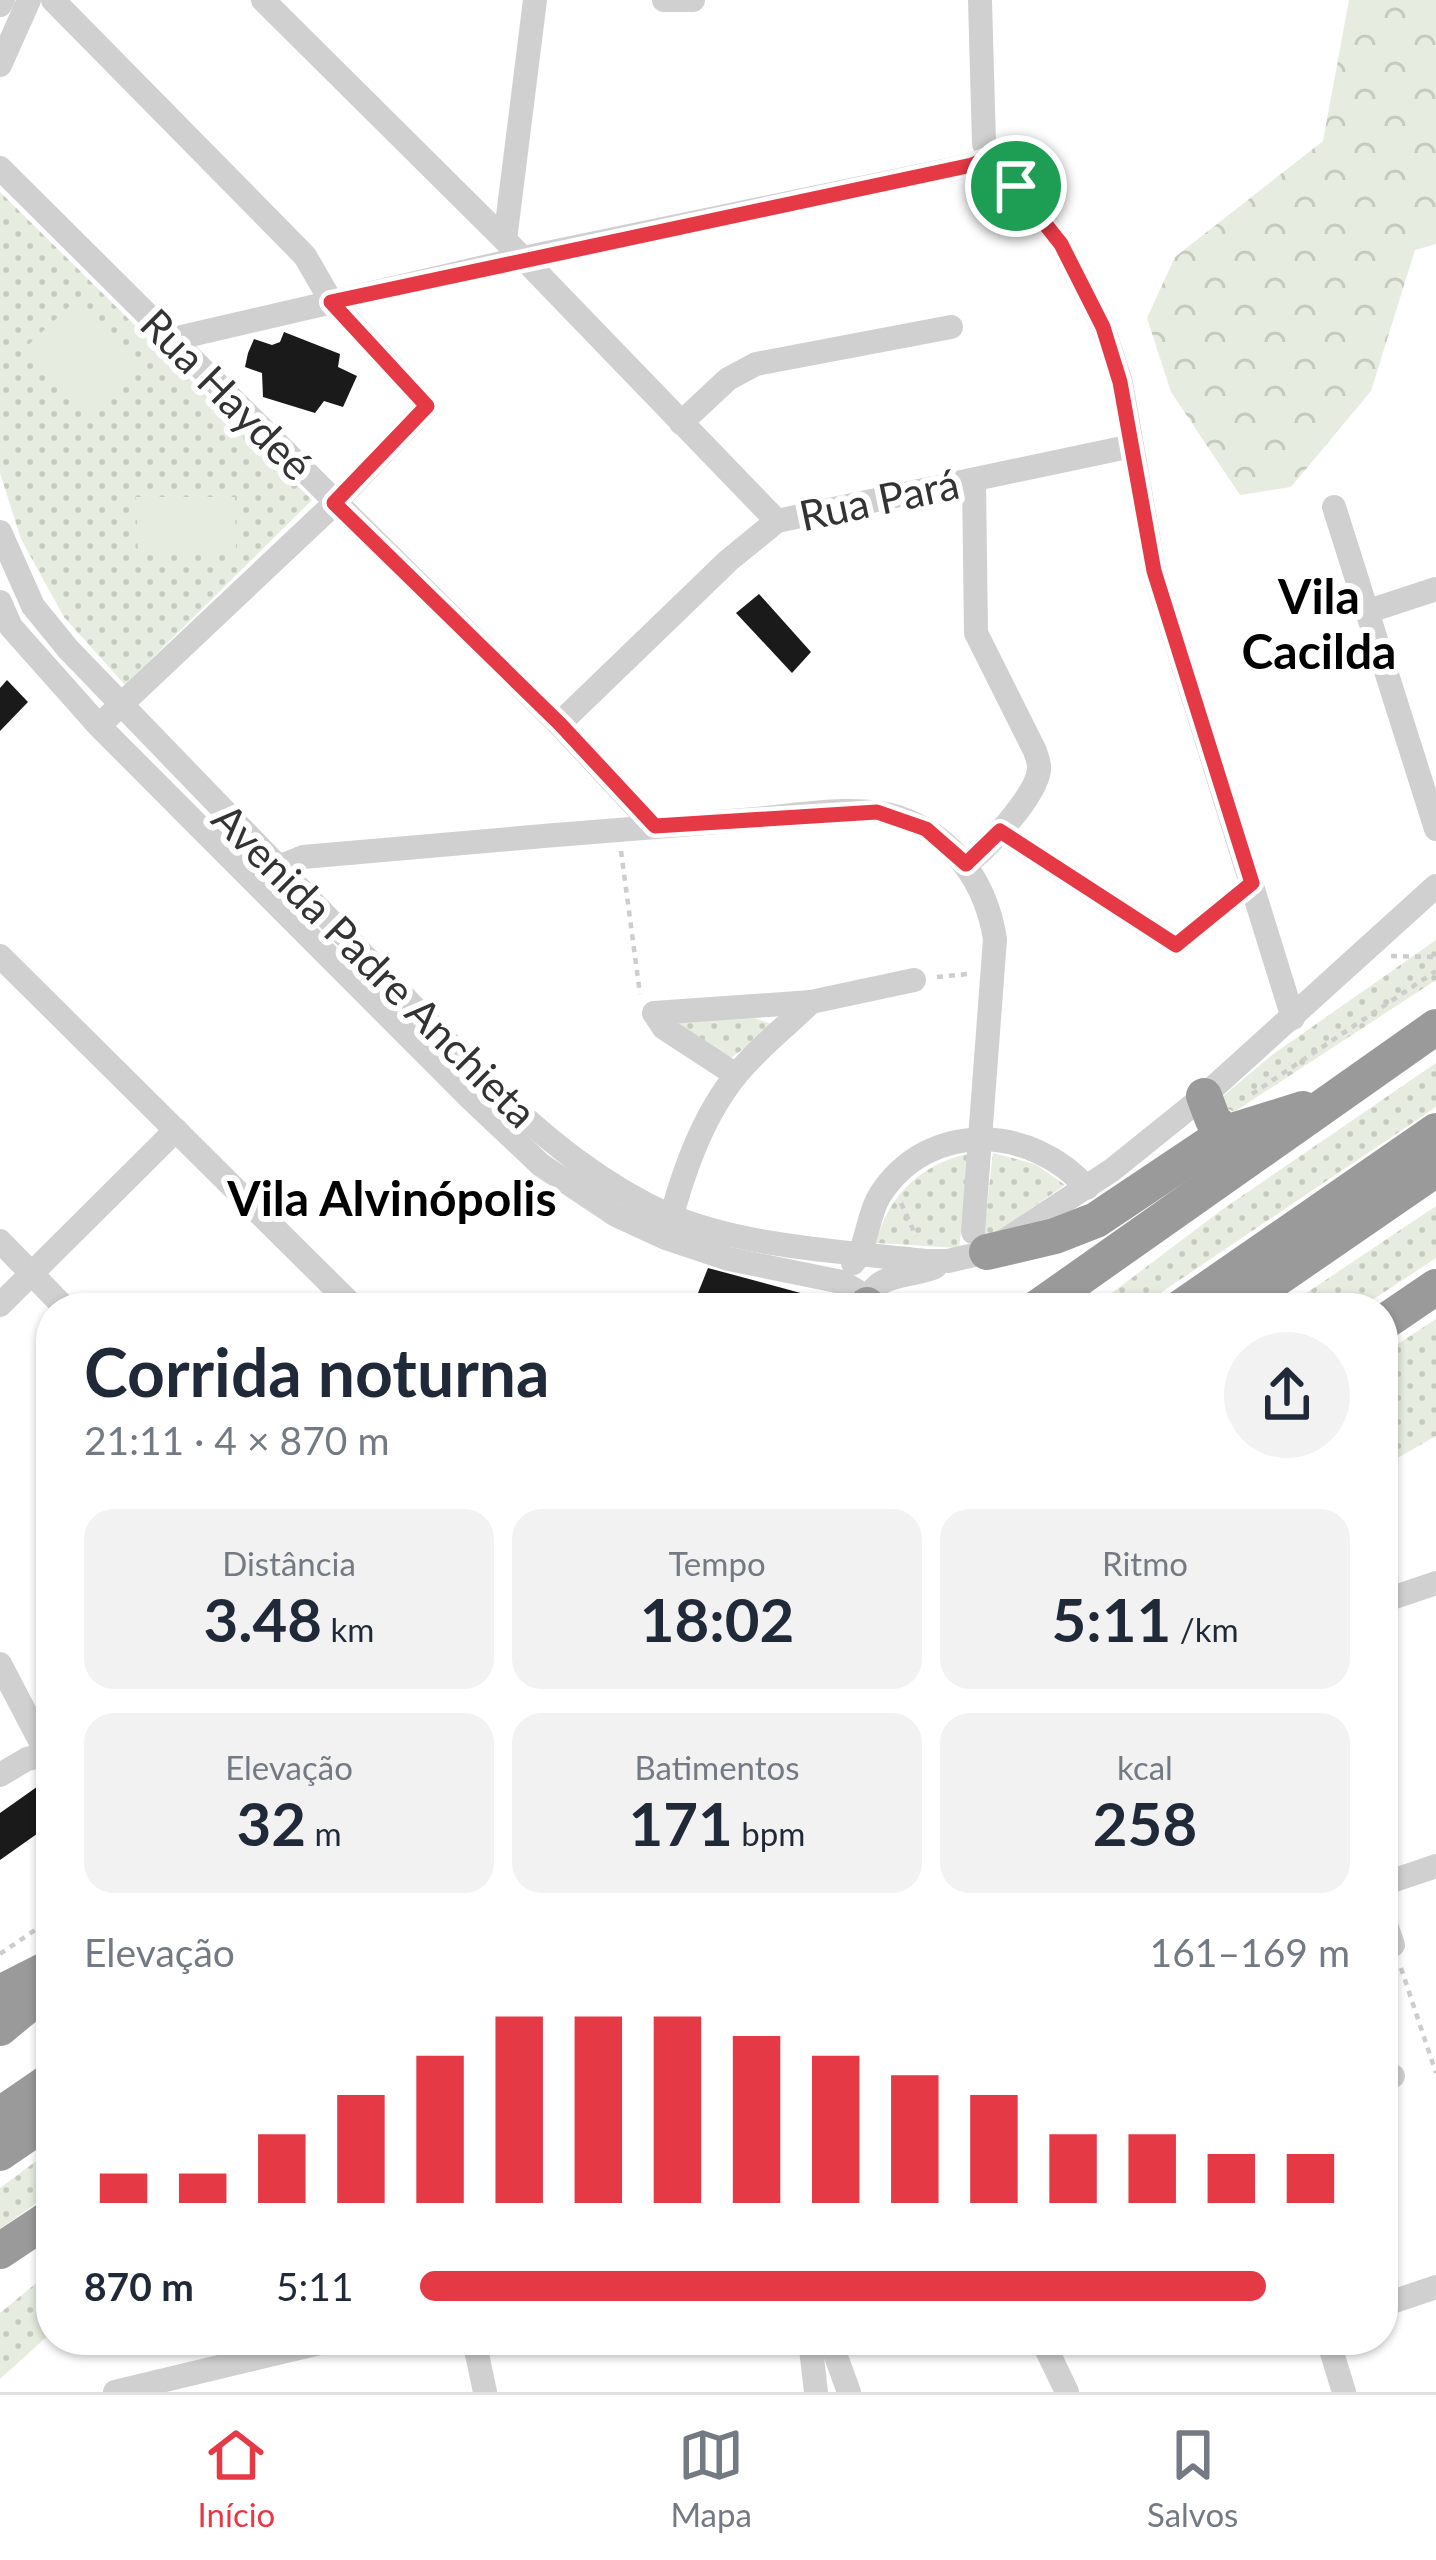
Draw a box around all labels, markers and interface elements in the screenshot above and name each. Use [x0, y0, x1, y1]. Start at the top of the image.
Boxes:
pin [965, 135, 1067, 237]
icon: arrive [983, 153, 1049, 219]
street label: Rua Haydeé [131, 298, 323, 490]
street label: Rua Pará [795, 458, 963, 540]
district label: Vila Cacilda [1242, 567, 1396, 679]
street label: Avenida Padre Anchieta [203, 793, 547, 1137]
district label: Vila Alvinópolis [226, 1169, 557, 1226]
text: Corrida noturna [84, 1332, 549, 1411]
button: share [1224, 1332, 1350, 1458]
text: 21:11 · 4 × 870 m [84, 1417, 389, 1463]
text: Distância [222, 1543, 356, 1583]
text: Tempo [668, 1543, 766, 1583]
text: Ritmo [1102, 1543, 1188, 1583]
text: 3.48 [203, 1583, 322, 1655]
text: 18:02 [640, 1583, 794, 1655]
text: 5:11 [1051, 1583, 1171, 1655]
text: km [322, 1609, 375, 1649]
text: /km [1171, 1609, 1239, 1649]
text: Elevação [225, 1747, 353, 1787]
text: Batimentos [634, 1747, 800, 1787]
text: kcal [1117, 1747, 1173, 1787]
text: 32 [236, 1787, 306, 1859]
text: 171 [629, 1787, 733, 1859]
text: 258 [1093, 1787, 1197, 1859]
text: m [306, 1813, 342, 1853]
text: bpm [733, 1813, 805, 1853]
text: Elevação [84, 1929, 235, 1975]
text: 161–169 m [1150, 1929, 1350, 1975]
text: 870 m [84, 2263, 194, 2309]
text: 5:11 [276, 2263, 354, 2309]
tab: Início [198, 2422, 275, 2534]
tab: Mapa [670, 2422, 752, 2534]
tab: Salvos [1147, 2422, 1238, 2534]

